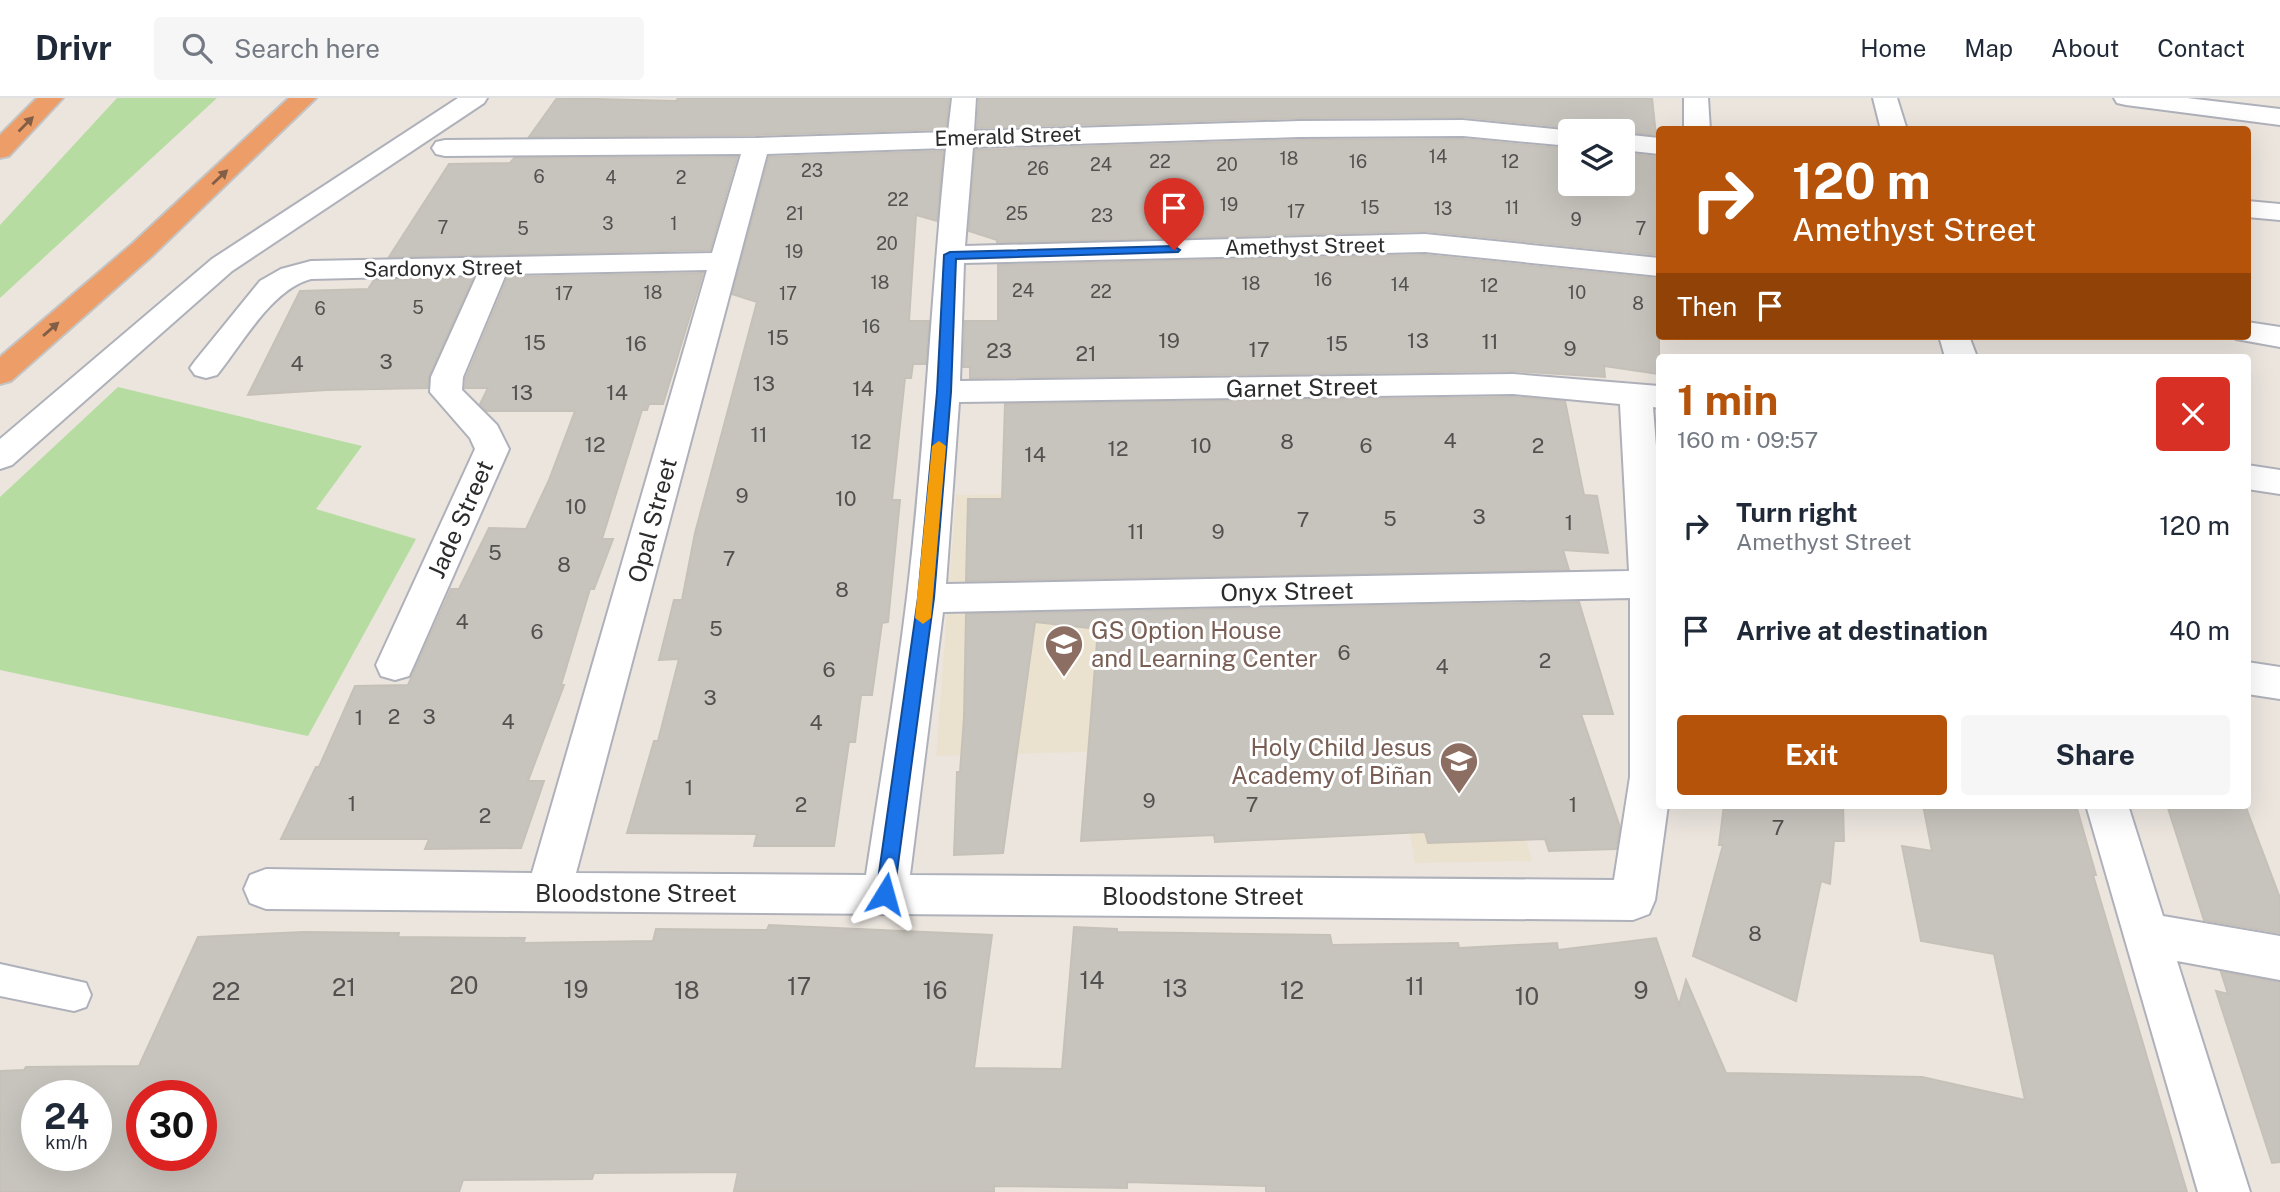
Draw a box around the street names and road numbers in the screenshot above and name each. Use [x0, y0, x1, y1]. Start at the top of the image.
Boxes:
street label: Emerald Street [934, 121, 1082, 151]
street label: Amethyst Street [1225, 232, 1385, 260]
street label: Sardonyx Street [363, 254, 523, 282]
street label: Garnet Street [1226, 372, 1378, 402]
street label: Opal Street [622, 455, 682, 585]
street label: Jade Street [422, 456, 498, 582]
street label: Onyx Street [1220, 576, 1354, 606]
street label: Bloodstone Street [535, 879, 737, 907]
street label: Bloodstone Street [1102, 882, 1304, 910]

